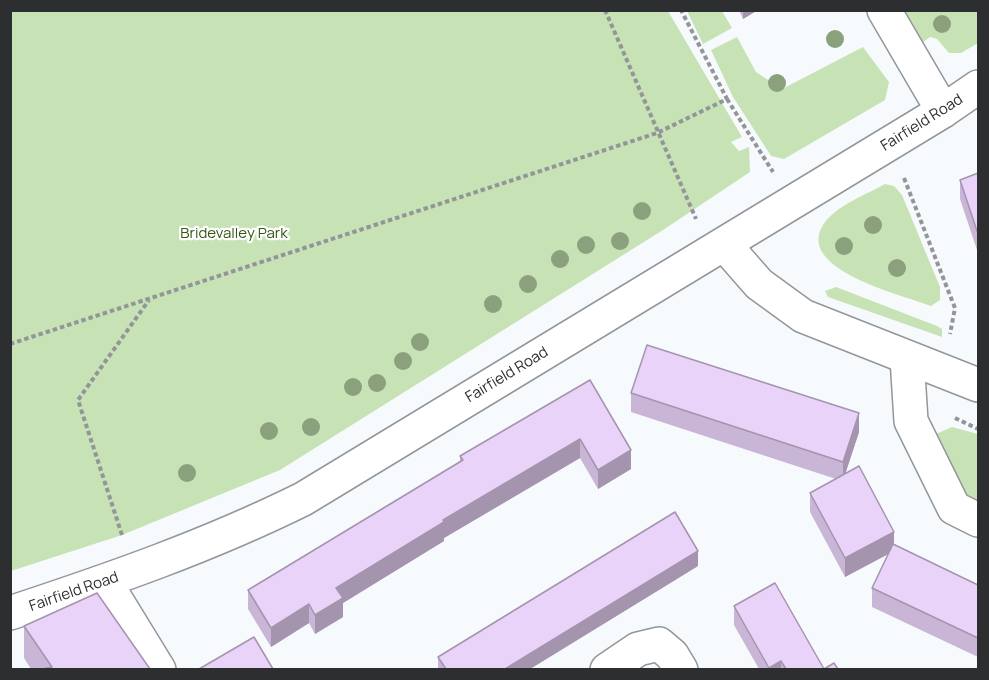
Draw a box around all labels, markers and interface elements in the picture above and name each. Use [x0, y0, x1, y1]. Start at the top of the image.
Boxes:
street label: Fairfield Road [878, 91, 966, 155]
park label: Bridevalley Park [180, 225, 288, 243]
street label: Fairfield Road [462, 343, 552, 407]
street label: Fairfield Road [27, 568, 121, 616]

